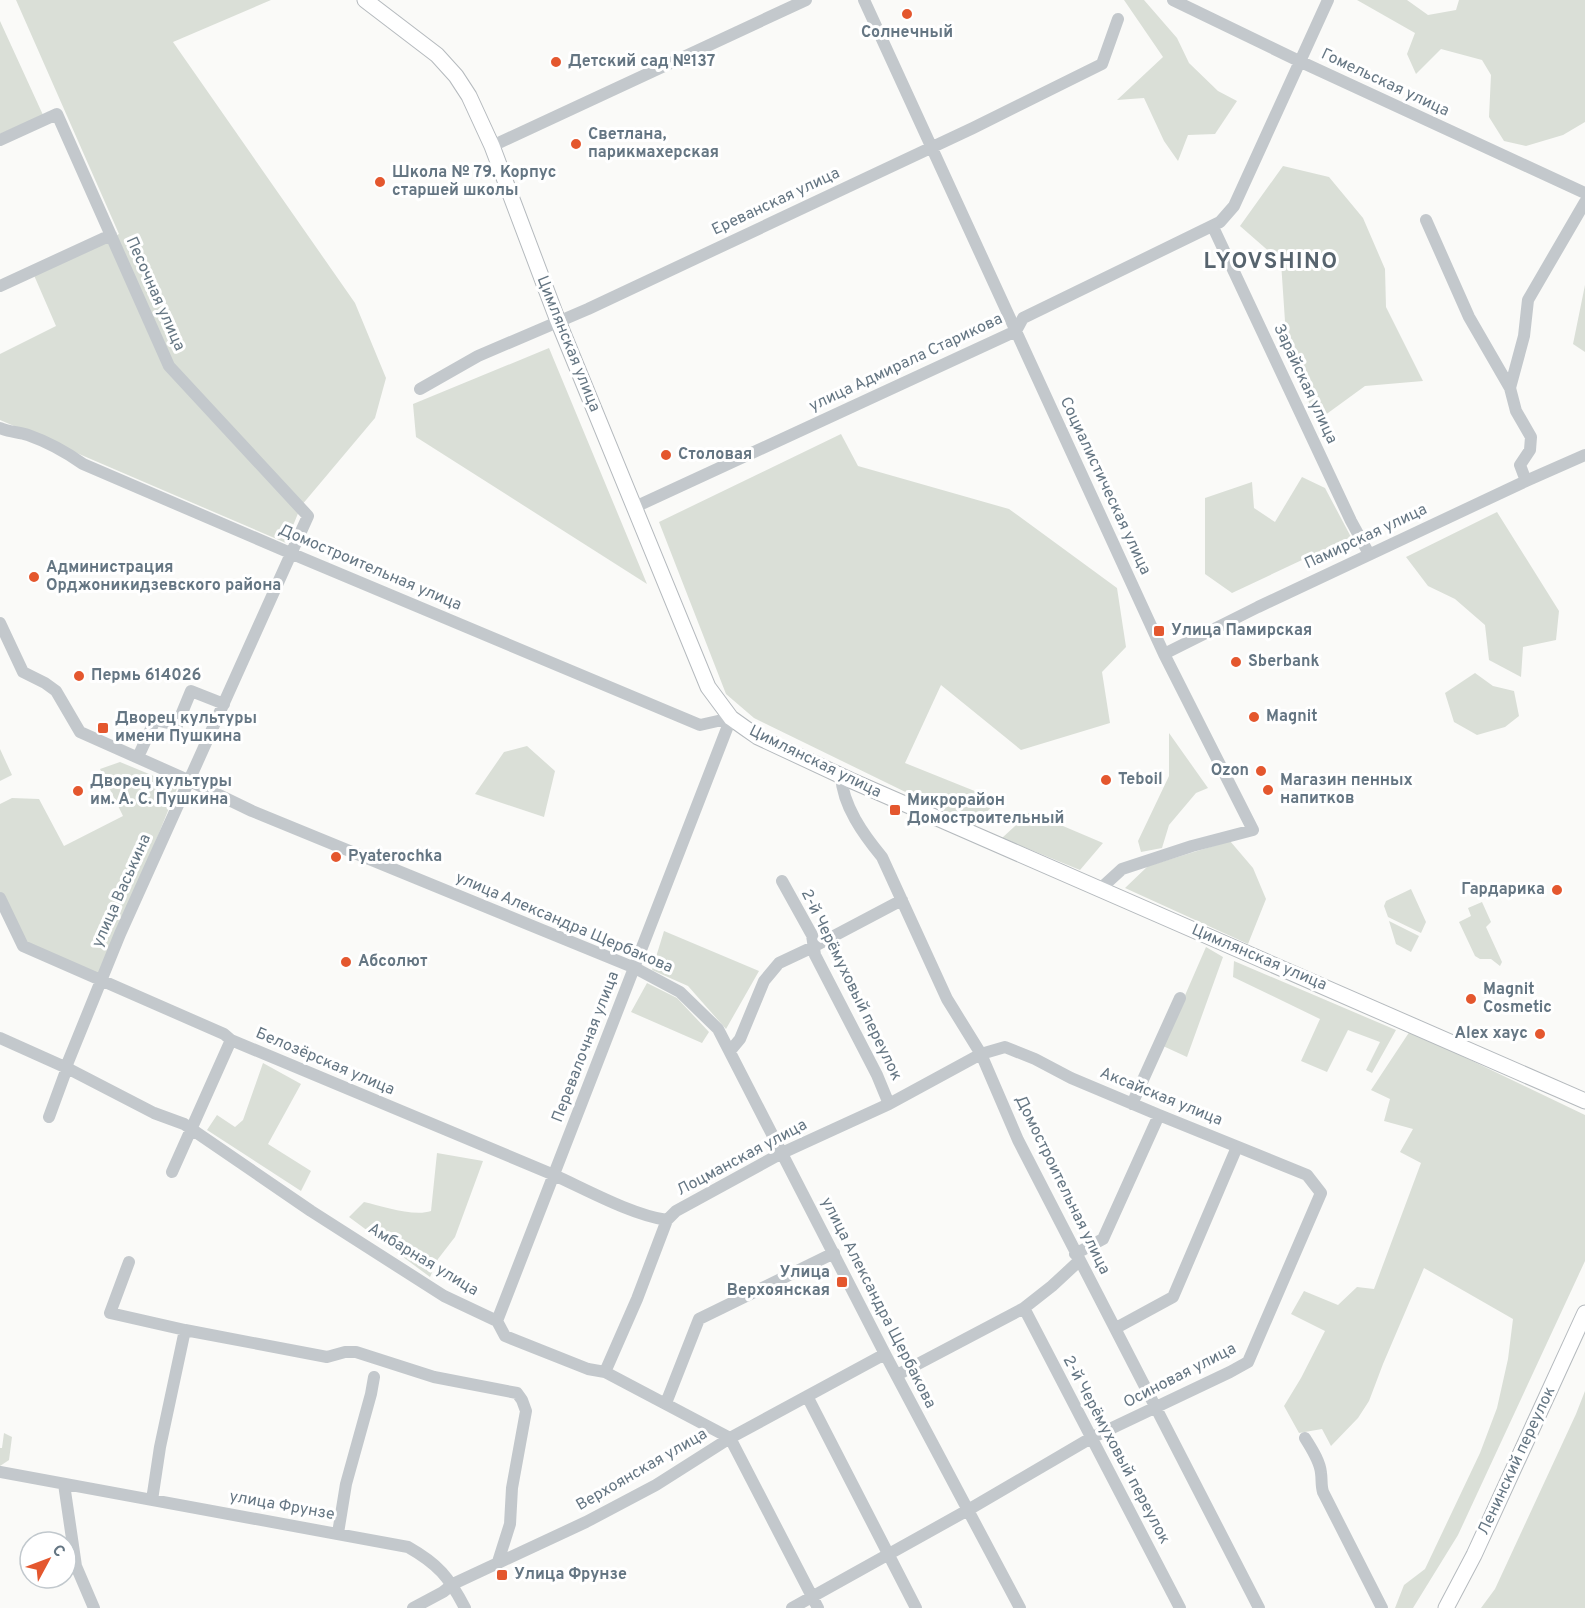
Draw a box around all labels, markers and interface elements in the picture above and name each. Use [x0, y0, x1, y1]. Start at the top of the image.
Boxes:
marker: Солнечный [900, 7, 914, 21]
place label: Солнечный [861, 23, 953, 43]
street label: Гомельская улица [1318, 45, 1452, 121]
place label: Детский сад №137 [568, 52, 715, 72]
marker: Детский сад №137 [549, 55, 563, 69]
place label: Светлана, парикмахерская [588, 125, 719, 163]
marker: Светлана, парикмахерская [569, 137, 583, 151]
place label: Школа № 79. Корпус старшей школы [392, 163, 556, 201]
street label: Ереванская улица [709, 164, 843, 240]
marker: Школа № 79. Корпус старшей школы [373, 175, 387, 189]
street label: Песочная улица [121, 234, 189, 354]
district label: LYOVSHINO [1203, 249, 1339, 276]
street label: Цимлянская улица [532, 273, 604, 415]
street label: улица Адмирала Старикова [806, 309, 1006, 417]
street label: Зарайская улица [1268, 321, 1342, 447]
street label: Социалистическая улица [1055, 394, 1155, 578]
place label: Столовая [678, 445, 752, 465]
marker: Столовая [659, 448, 673, 462]
street label: Памирская улица [1301, 500, 1431, 574]
street label: Домостроительная улица [275, 520, 465, 616]
place label: Администрация Орджоникидзевского района [46, 558, 281, 596]
marker: Администрация Орджоникидзевского района [27, 570, 41, 584]
place label: Улица Памирская [1171, 621, 1312, 641]
marker: Улица Памирская [1152, 624, 1166, 638]
place label: Sberbank [1248, 652, 1319, 672]
marker: Sberbank [1229, 655, 1243, 669]
place label: Пермь 614026 [91, 666, 201, 686]
marker: Пермь 614026 [72, 669, 86, 683]
place label: Magnit [1266, 707, 1318, 727]
place label: Дворец культуры имени Пушкина [115, 709, 257, 747]
marker: Magnit [1247, 710, 1261, 724]
marker: Дворец культуры имени Пушкина [96, 721, 110, 735]
street label: Цимлянская улица [745, 721, 885, 803]
place label: Ozon [1211, 761, 1249, 781]
marker: Ozon [1254, 764, 1268, 778]
place label: Teboil [1118, 770, 1163, 790]
place label: Магазин пенных напитков [1280, 771, 1413, 809]
place label: Дворец культуры им. А. С. Пушкина [90, 772, 232, 810]
marker: Teboil [1099, 773, 1113, 787]
marker: Магазин пенных напитков [1261, 783, 1275, 797]
marker: Дворец культуры им. А. С. Пушкина [71, 784, 85, 798]
place label: Микрорайон Домостроительный [907, 791, 1064, 829]
marker: Микрорайон Домостроительный [888, 803, 902, 817]
street label: улица Васькина [88, 831, 156, 951]
place label: Pyaterochka [348, 847, 442, 867]
marker: Pyaterochka [329, 850, 343, 864]
street label: улица Александра Щербакова [452, 868, 676, 978]
place label: Гардарика [1461, 880, 1545, 900]
marker: Гардарика [1550, 883, 1564, 897]
street label: 2-й Черёмуховый переулок [796, 886, 906, 1084]
street label: Цимлянская улица [1188, 920, 1330, 996]
place label: Абсолют [358, 952, 428, 972]
marker: Абсолют [339, 955, 353, 969]
street label: Перевалочная улица [548, 969, 624, 1125]
place label: Magnit Cosmetic [1483, 980, 1552, 1018]
marker: Magnit Cosmetic [1464, 992, 1478, 1006]
street label: Белозёрская улица [252, 1024, 398, 1100]
place label: Alex хаус [1455, 1024, 1528, 1044]
marker: Alex хаус [1533, 1027, 1547, 1041]
street label: Аксайская улица [1097, 1063, 1225, 1131]
street label: Домостроительная улица [1010, 1092, 1114, 1278]
street label: Лоцманская улица [673, 1115, 811, 1201]
street label: улица Александра Щербакова [816, 1194, 940, 1412]
street label: Амбарная улица [364, 1219, 482, 1301]
place label: Улица Верхоянская [727, 1263, 830, 1301]
marker: Улица Верхоянская [835, 1275, 849, 1289]
street label: Осиновая улица [1120, 1339, 1240, 1413]
street label: 2-й Черёмуховый переулок [1058, 1352, 1174, 1548]
street label: Ленинский переулок [1474, 1383, 1560, 1539]
street label: Верхоянская улица [573, 1424, 711, 1516]
street label: улица Фрунзе [228, 1487, 336, 1525]
north arrow [18, 1530, 78, 1590]
text: С [47, 1541, 69, 1562]
place label: Улица Фрунзе [514, 1565, 627, 1585]
marker: Улица Фрунзе [495, 1568, 509, 1582]

